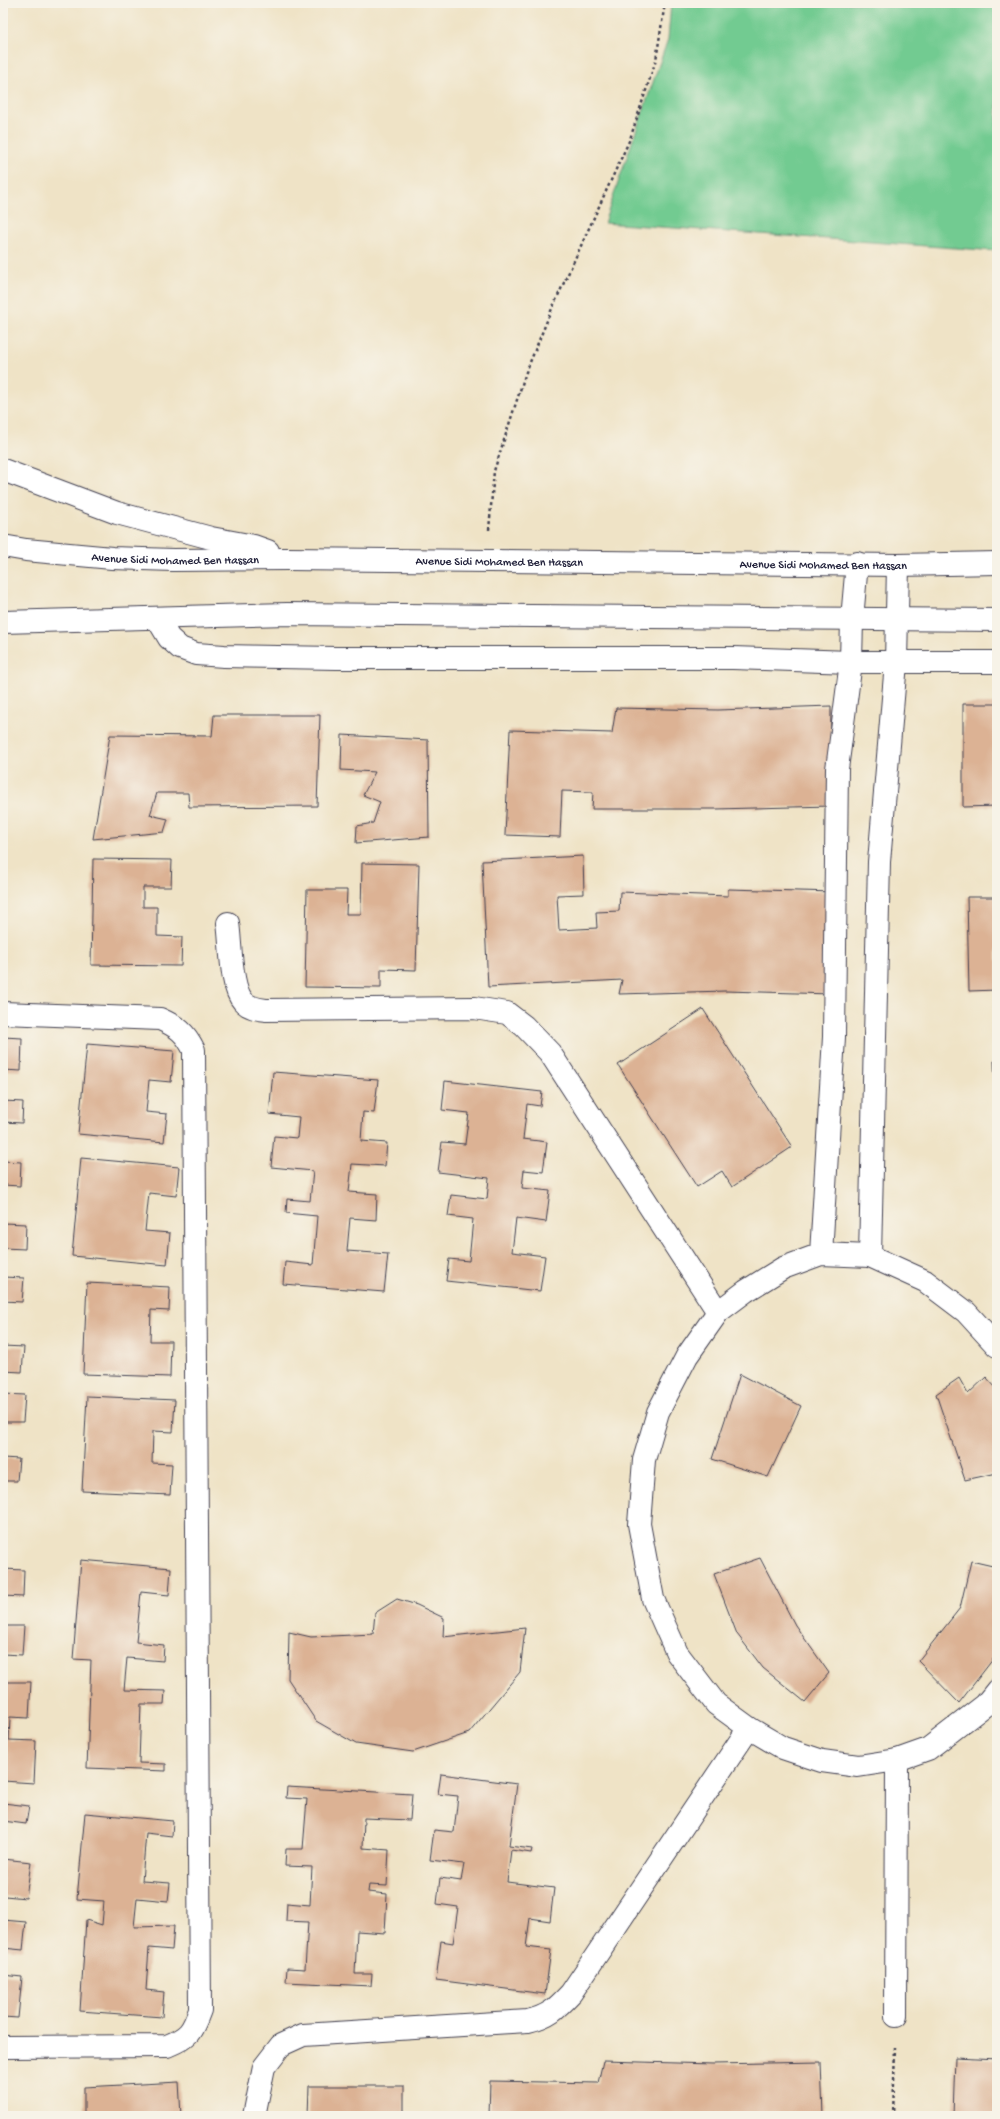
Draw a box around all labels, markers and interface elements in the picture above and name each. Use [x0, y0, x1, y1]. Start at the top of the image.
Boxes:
street label: Avenue Sidi Mohamed Ben Hassan [91, 551, 259, 569]
street label: Avenue Sidi Mohamed Ben Hassan [415, 555, 583, 571]
street label: Avenue Sidi Mohamed Ben Hassan [739, 558, 907, 574]

